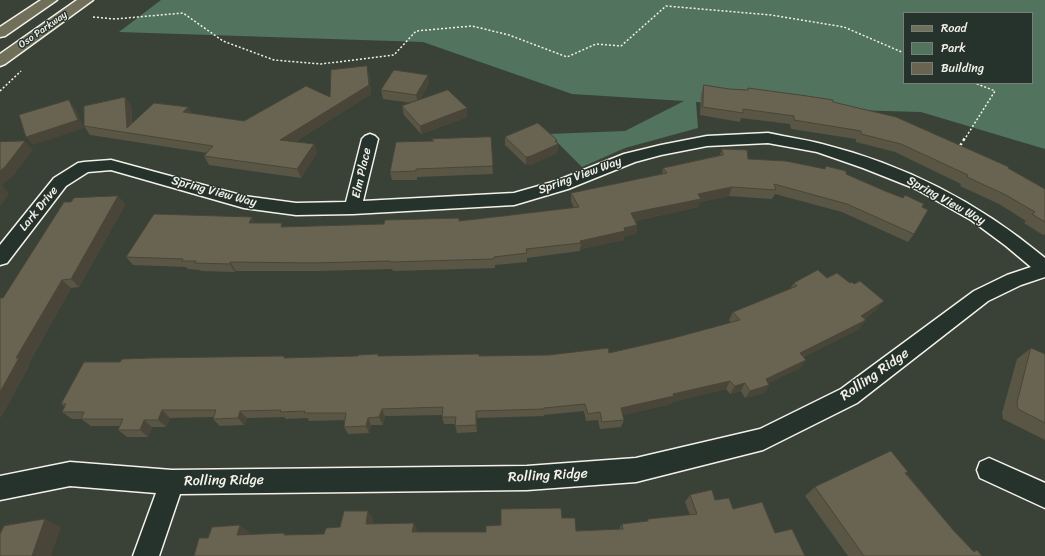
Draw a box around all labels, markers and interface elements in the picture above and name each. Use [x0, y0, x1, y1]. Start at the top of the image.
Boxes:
street label: Oso Parkway [16, 9, 70, 51]
legend [903, 12, 1033, 84]
text: Road [941, 17, 967, 39]
text: Park [941, 37, 966, 59]
text: Building [941, 57, 984, 79]
street label: Elm Place [349, 146, 375, 200]
street label: Spring View Way [537, 154, 623, 198]
street label: Spring View Way [170, 174, 258, 210]
street label: Spring View Way [904, 174, 988, 228]
street label: Lark Drive [17, 184, 61, 234]
street label: Rolling Ridge [838, 345, 912, 405]
street label: Rolling Ridge [508, 466, 588, 486]
street label: Rolling Ridge [184, 472, 264, 490]

